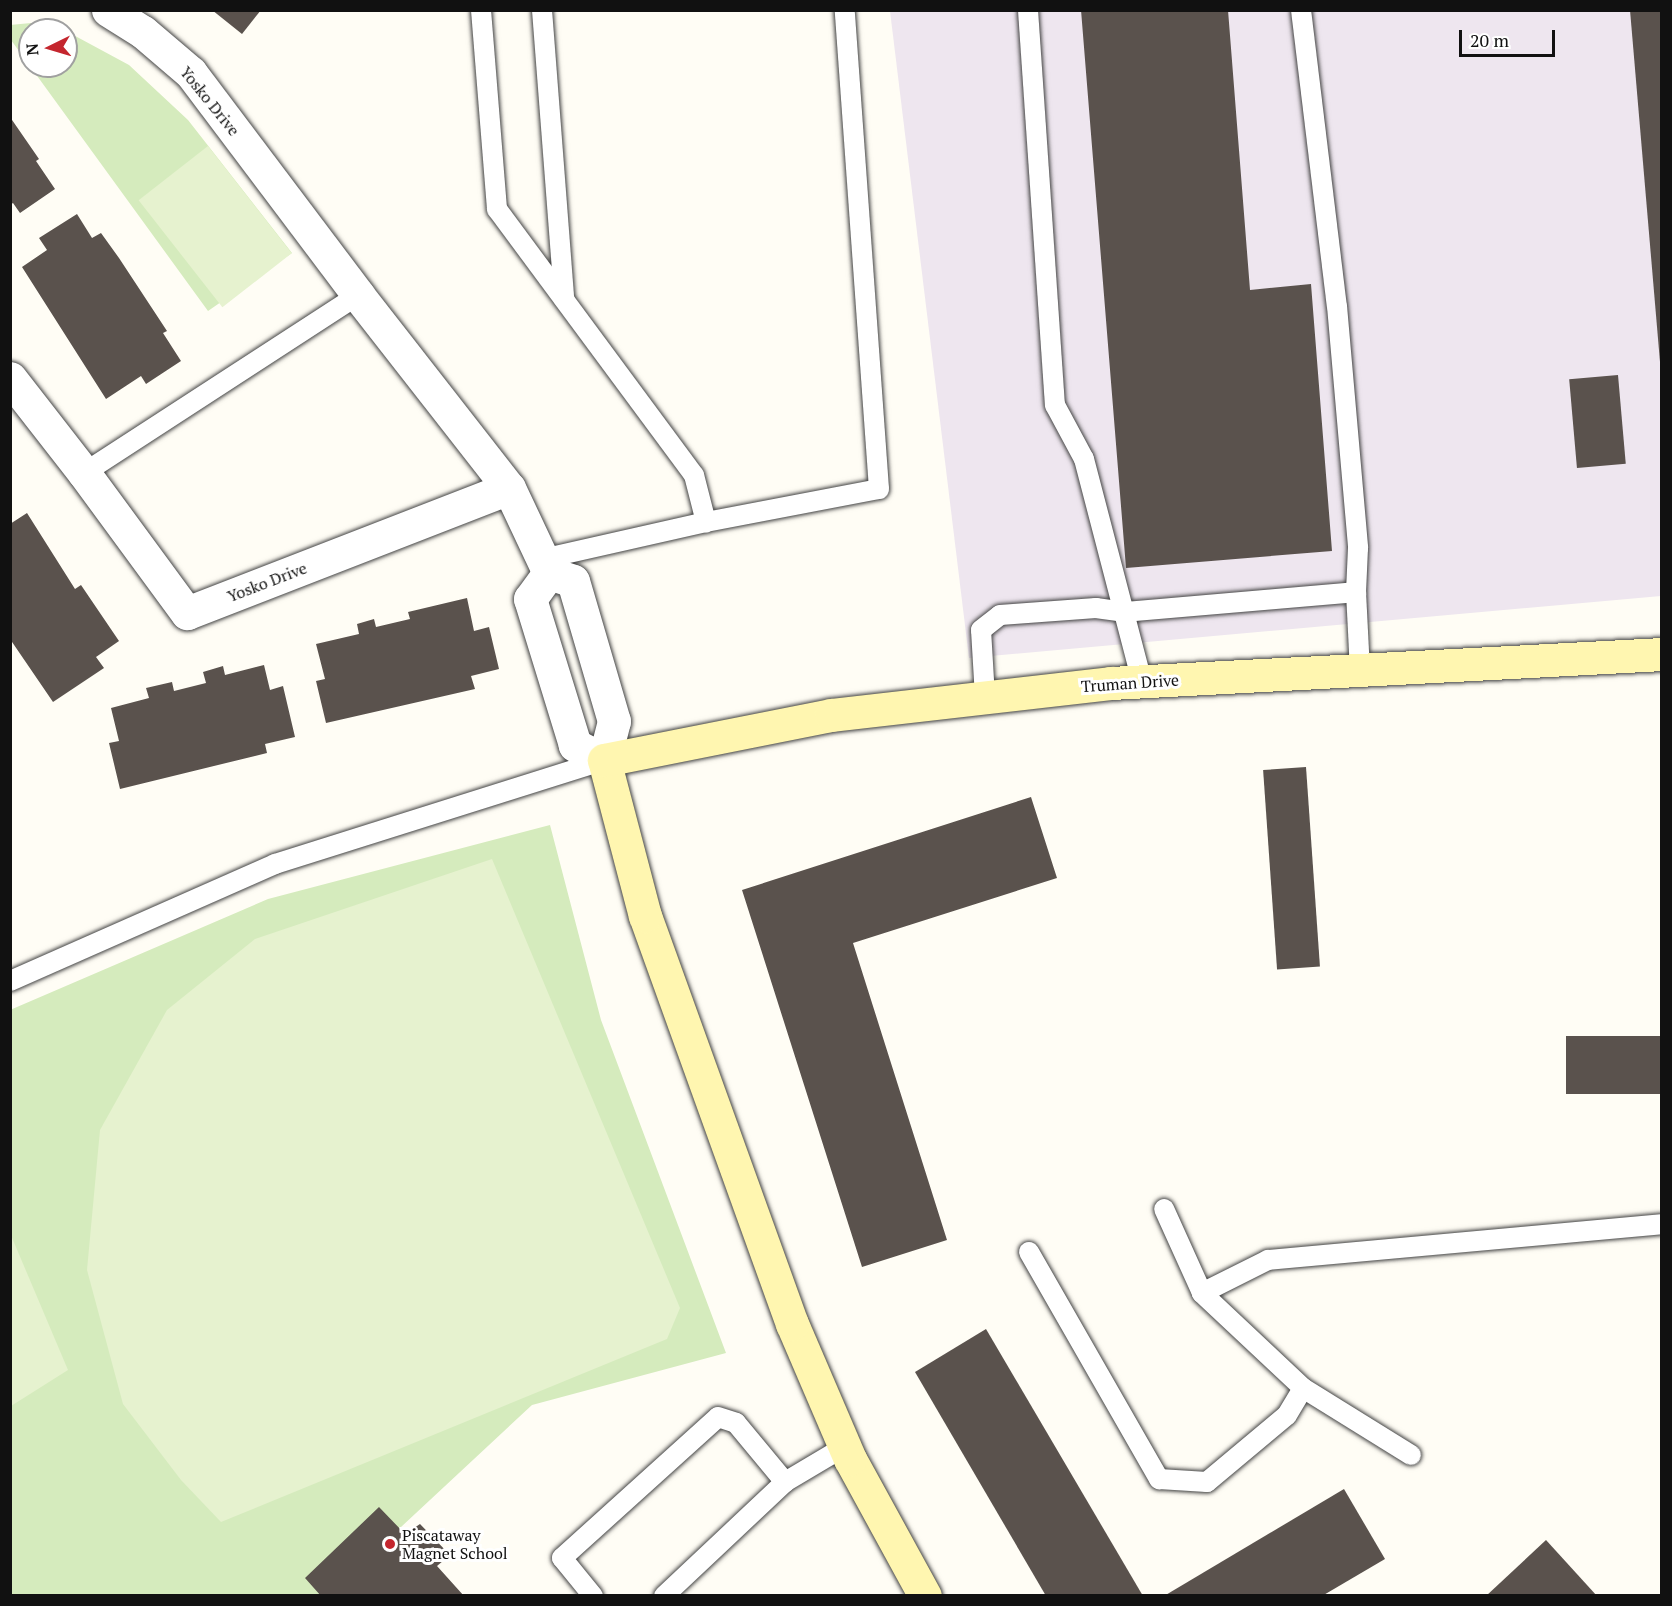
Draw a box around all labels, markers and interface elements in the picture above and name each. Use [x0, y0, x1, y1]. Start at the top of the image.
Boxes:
north arrow [18, 18, 78, 78]
scale bar [1462, 18, 1558, 56]
text: 20 m [1470, 28, 1509, 52]
text: N [21, 42, 44, 56]
street label: Yosko Drive [176, 62, 244, 140]
street label: Yosko Drive [225, 558, 309, 606]
street label: Truman Drive [1080, 670, 1180, 696]
place label: Piscataway Magnet School [402, 1525, 508, 1563]
marker: Piscataway Magnet School [383, 1537, 397, 1551]

